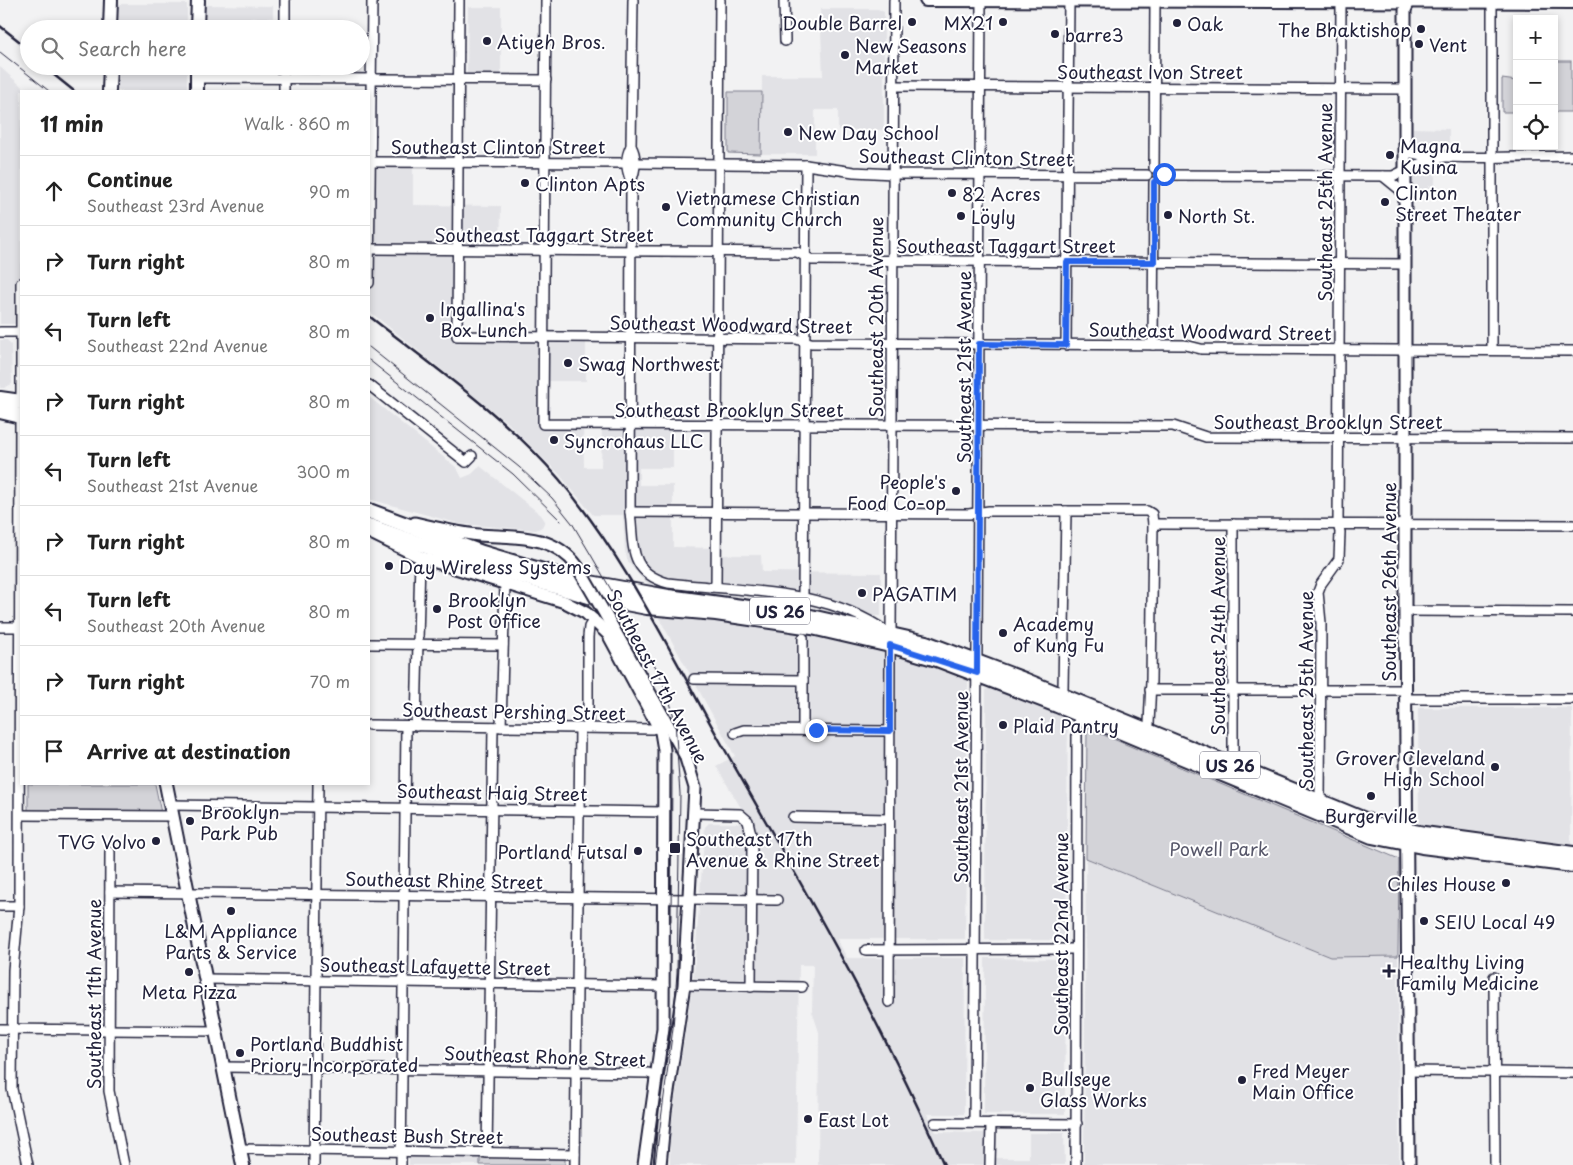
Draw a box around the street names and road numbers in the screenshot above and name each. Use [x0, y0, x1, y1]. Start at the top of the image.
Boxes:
street label: Southeast Ivon Street [1057, 58, 1243, 85]
street label: Southeast 25th Avenue [1311, 102, 1338, 301]
street label: Southeast Clinton Street [391, 133, 605, 160]
street label: Southeast Clinton Street [858, 142, 1074, 172]
street label: Southeast 20th Avenue [862, 216, 889, 417]
street label: Southeast Taggart Street [434, 221, 654, 248]
street label: Southeast Taggart Street [896, 232, 1116, 259]
street label: Southeast 21st Avenue [950, 271, 977, 463]
street label: Southeast Woodward Street [609, 308, 853, 340]
street label: Southeast Woodward Street [1088, 315, 1332, 347]
street label: Southeast Brooklyn Street [614, 396, 844, 423]
street label: Southeast Brooklyn Street [1213, 408, 1443, 435]
street label: Southeast 26th Avenue [1375, 482, 1402, 682]
street label: Southeast 24th Avenue [1204, 536, 1231, 735]
street label: Southeast 17th Avenue [601, 584, 715, 768]
street label: Southeast 25th Avenue [1292, 590, 1319, 789]
road number: US 26 [750, 598, 810, 624]
street label: Southeast 21st Avenue [947, 691, 974, 883]
street label: Southeast Pershing Street [402, 696, 626, 726]
road number: US 26 [1200, 752, 1260, 778]
street label: Southeast Haig Street [396, 777, 588, 807]
street label: Southeast 22nd Avenue [1047, 832, 1074, 1036]
street label: Southeast Rhine Street [345, 865, 543, 895]
street label: Southeast 11th Avenue [80, 899, 107, 1089]
street label: Southeast Lafayette Street [319, 950, 551, 982]
street label: Southeast Rhone Street [444, 1039, 646, 1073]
street label: Southeast Bush Street [311, 1120, 503, 1150]

